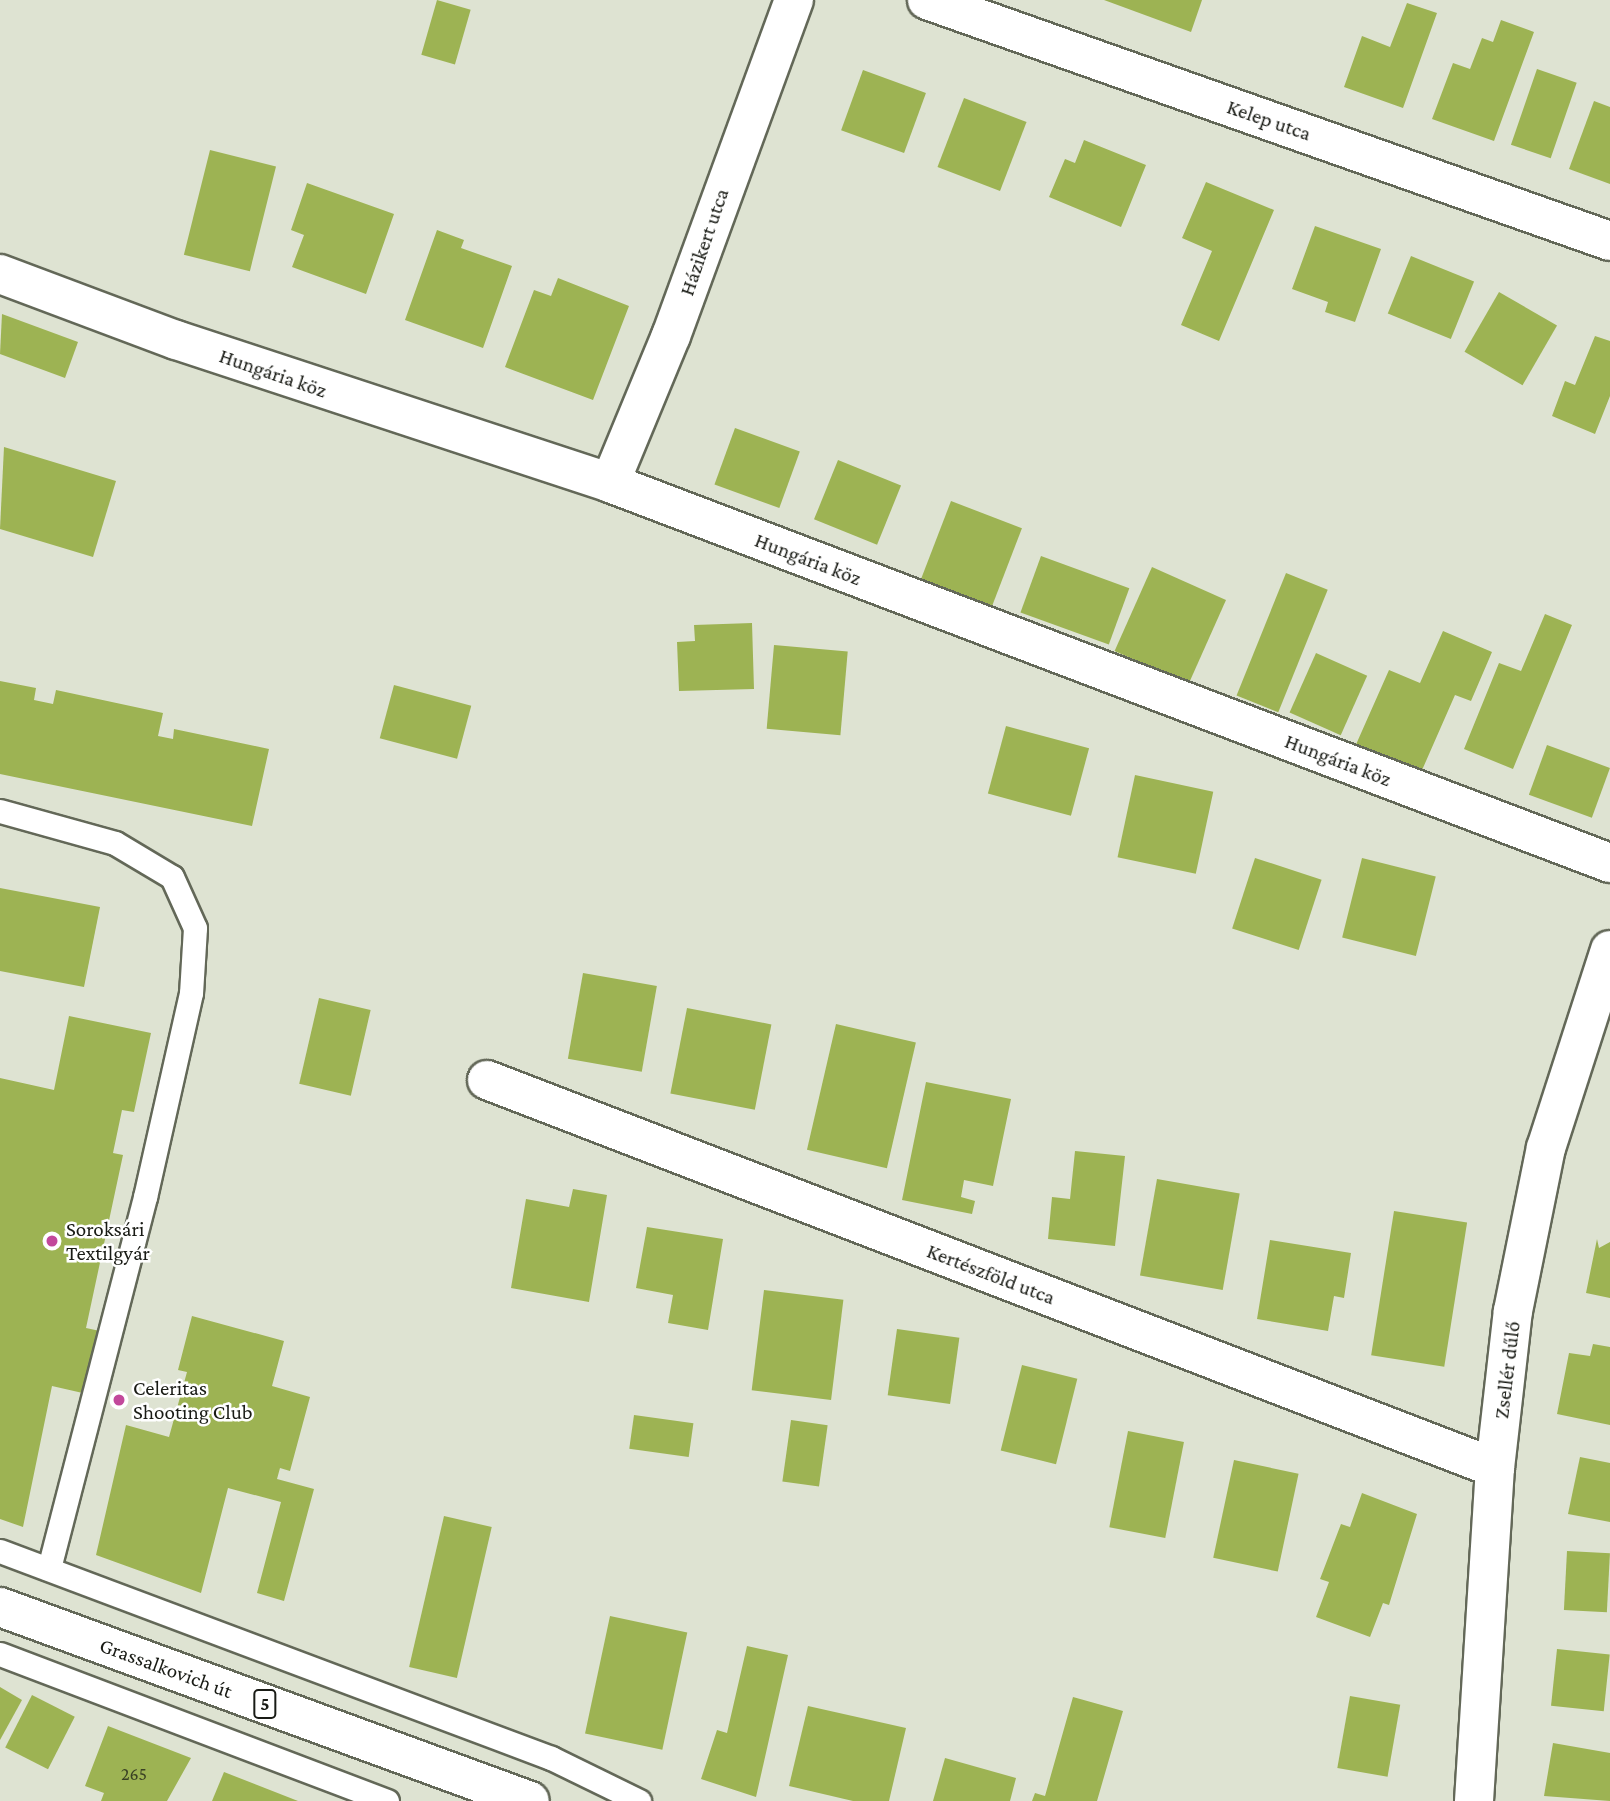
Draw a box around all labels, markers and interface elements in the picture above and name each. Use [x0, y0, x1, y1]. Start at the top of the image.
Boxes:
street label: Kelep utca [1224, 94, 1314, 146]
street label: Házikert utca [674, 185, 734, 299]
street label: Hungária köz [216, 343, 330, 403]
street label: Hungária köz [751, 527, 865, 591]
street label: Hungária köz [1281, 728, 1395, 792]
place label: Soroksári Textilgyár [66, 1216, 150, 1266]
marker: Soroksári Textilgyár [44, 1233, 60, 1249]
street label: Kertészföld utca [923, 1238, 1059, 1310]
street label: Zsellér dűlő [1489, 1320, 1525, 1420]
place label: Celeritas Shooting Club [133, 1375, 253, 1425]
marker: Celeritas Shooting Club [111, 1392, 127, 1408]
street label: Grassalkovich út [96, 1632, 236, 1704]
road number: 5 [253, 1688, 277, 1720]
house number: 265 [121, 1763, 147, 1785]

